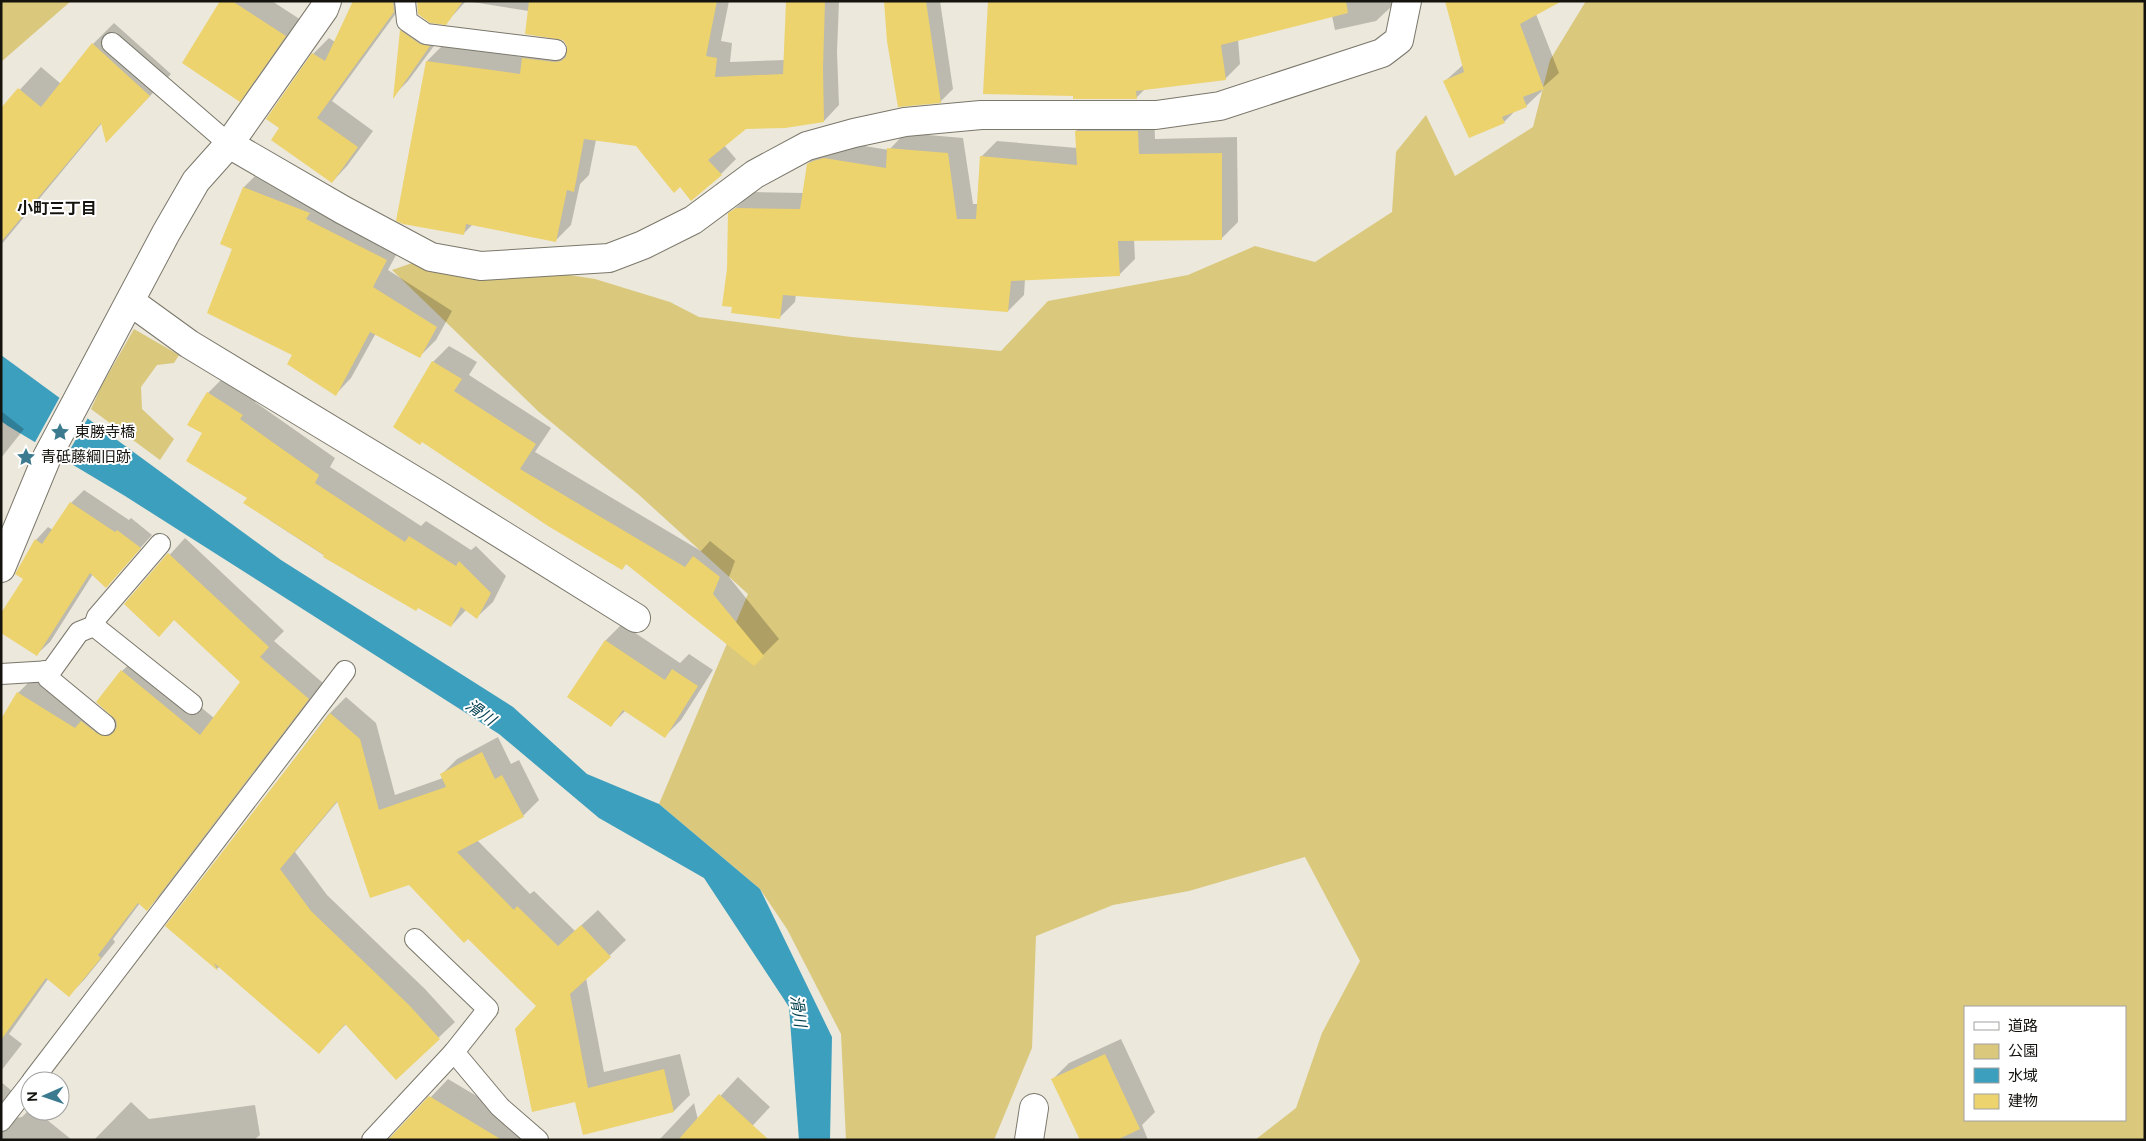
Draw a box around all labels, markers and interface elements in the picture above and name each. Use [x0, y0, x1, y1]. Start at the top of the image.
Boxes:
district label: 小町三丁目 [17, 198, 97, 219]
place icon: 東勝寺橋 [49, 421, 71, 443]
place label: 東勝寺橋 [75, 422, 135, 442]
place icon: 青砥藤綱旧跡 [15, 446, 37, 468]
place label: 青砥藤綱旧跡 [41, 447, 131, 467]
water label: 滑川 [462, 695, 501, 731]
water label: 滑川 [786, 994, 811, 1030]
legend [1964, 1006, 2126, 1121]
text: 道路 [2008, 1016, 2038, 1036]
text: 公園 [2008, 1041, 2038, 1061]
text: 水域 [2008, 1066, 2038, 1086]
north arrow [20, 1071, 70, 1121]
text: N [23, 1091, 41, 1102]
text: 建物 [2008, 1091, 2038, 1111]

